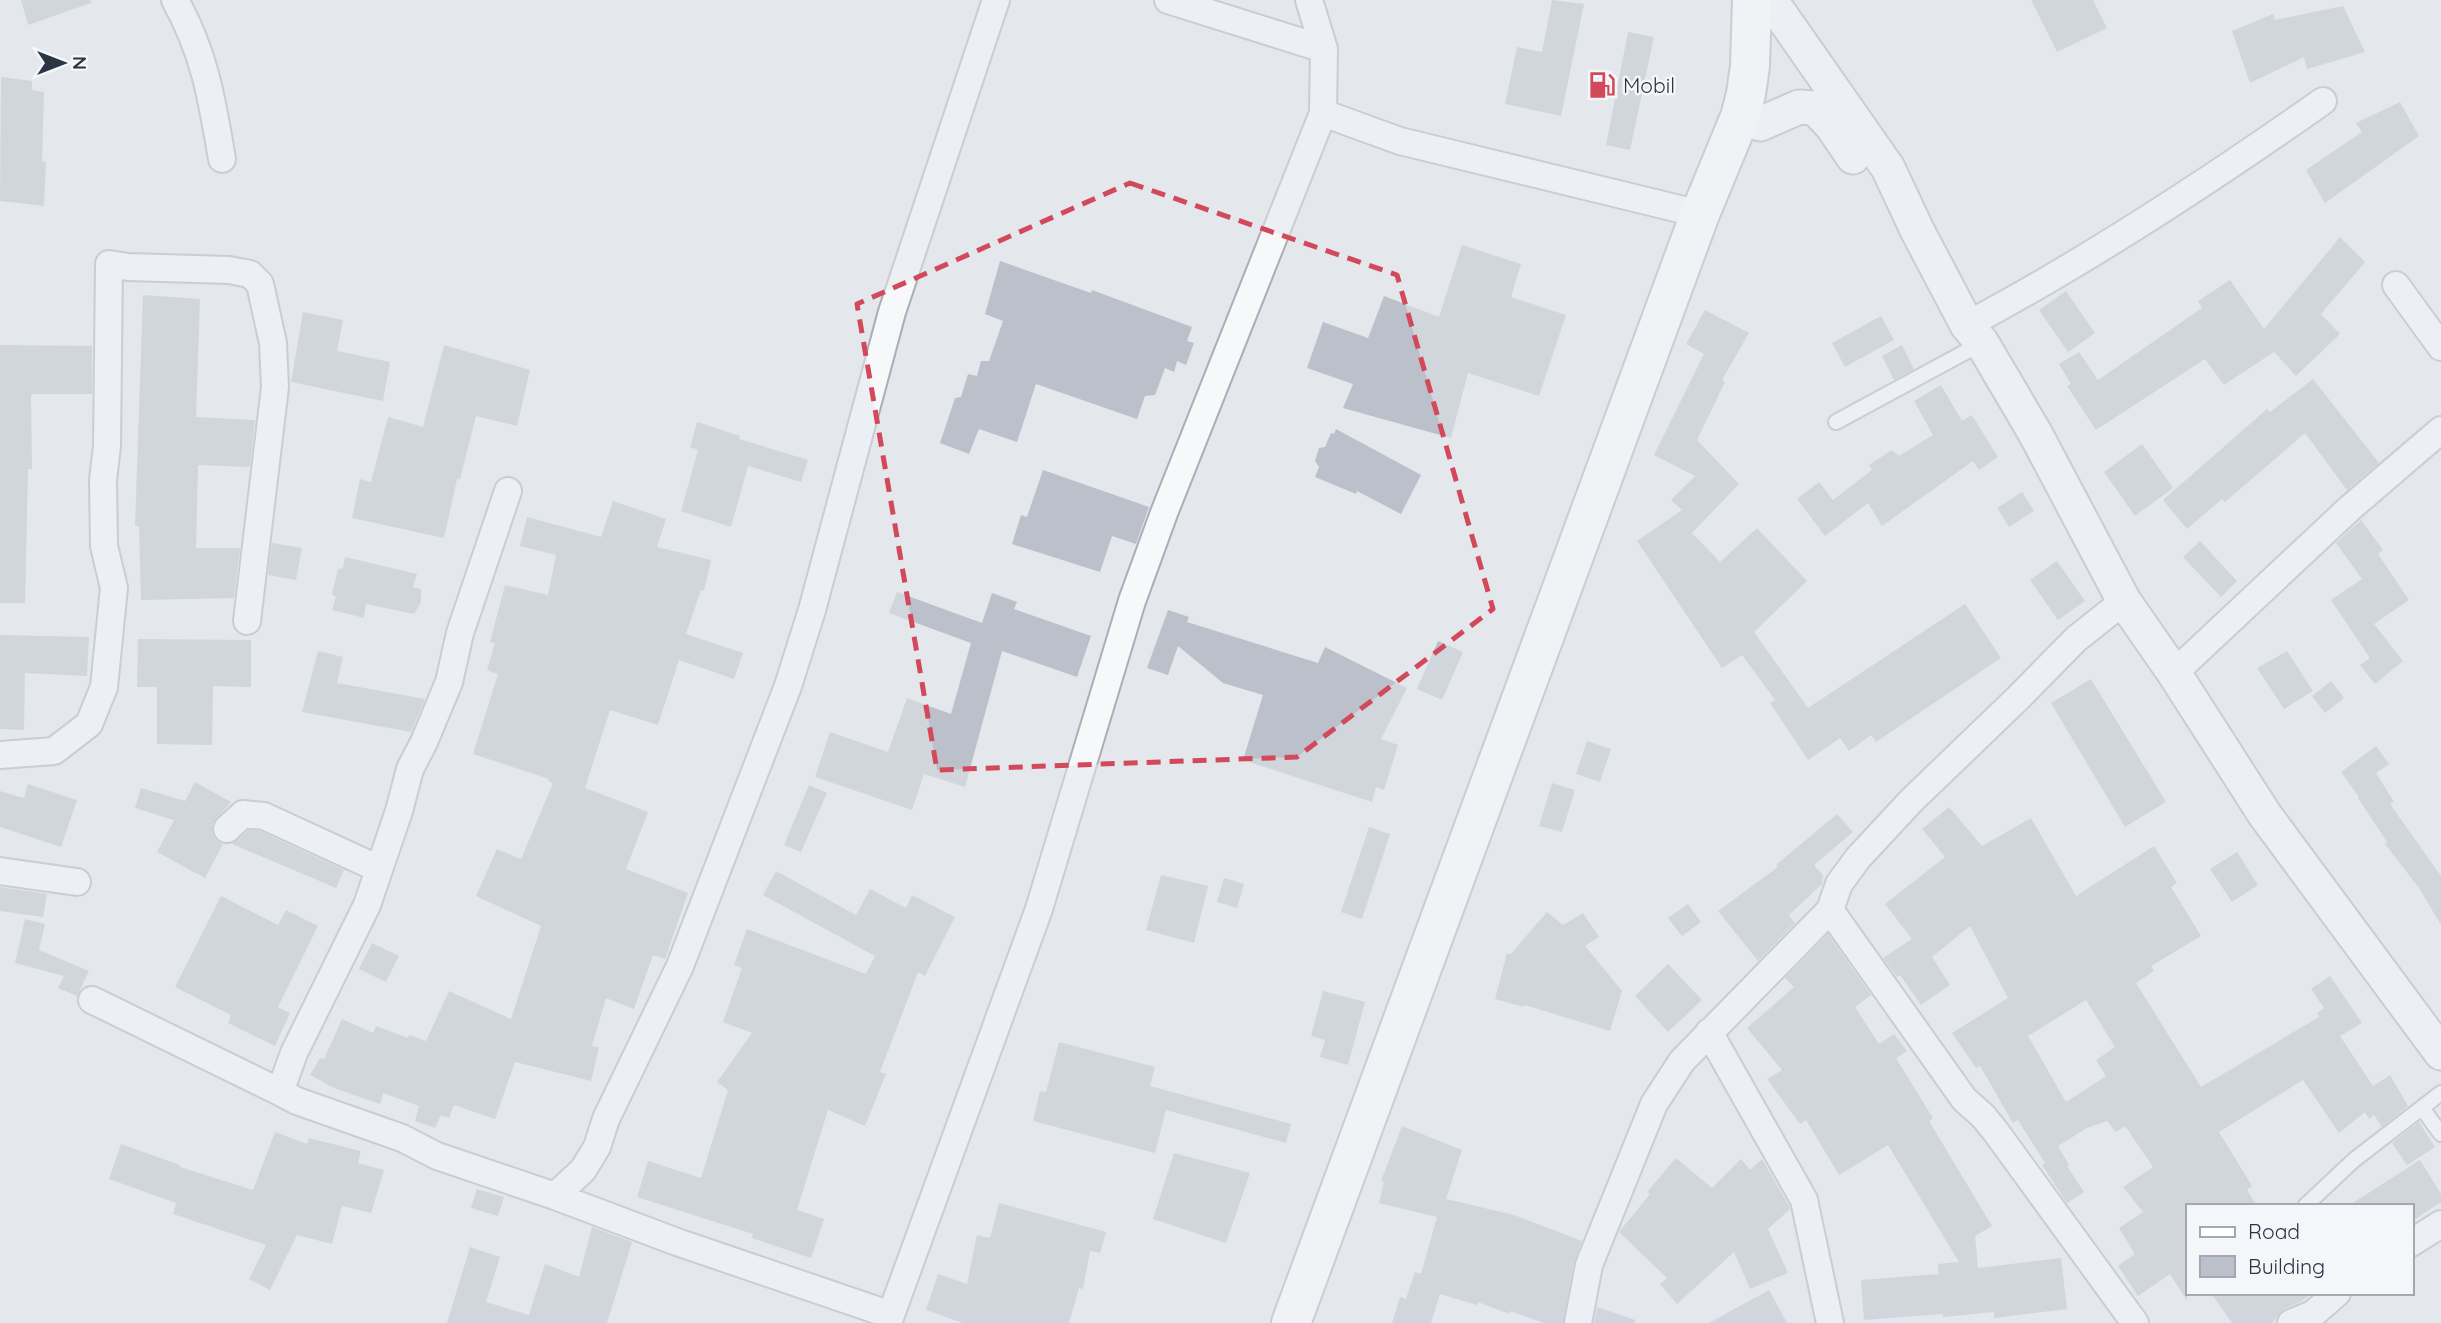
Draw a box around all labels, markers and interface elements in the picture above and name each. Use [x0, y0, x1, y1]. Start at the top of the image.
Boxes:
north arrow [28, 28, 98, 98]
text: N [68, 56, 92, 70]
fuel station icon: Mobil [1587, 70, 1617, 100]
place label: Mobil [1623, 72, 1675, 98]
legend [2186, 1204, 2413, 1295]
text: Road [2248, 1218, 2300, 1244]
text: Building [2248, 1253, 2325, 1279]

